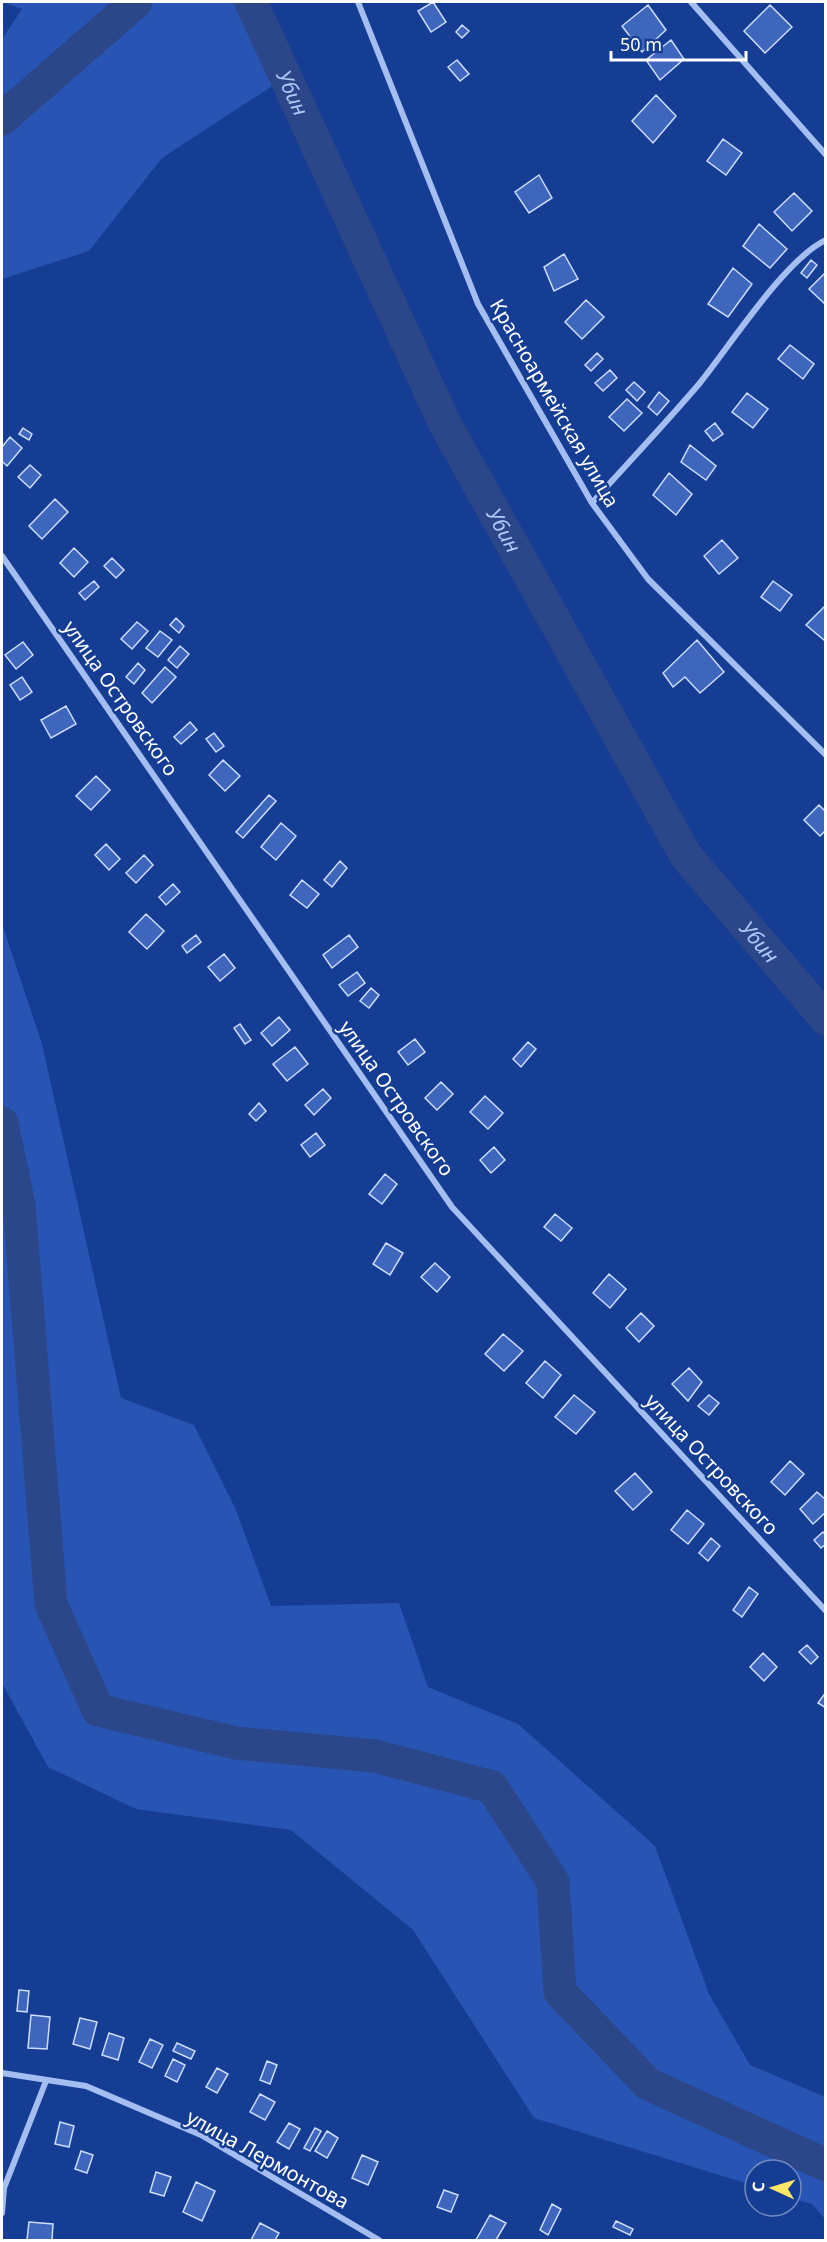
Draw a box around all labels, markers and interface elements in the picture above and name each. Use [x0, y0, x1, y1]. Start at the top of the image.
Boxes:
scale bar [611, 24, 746, 62]
text: 50 m [620, 32, 662, 56]
water label: Убин [270, 66, 315, 120]
street label: Красноармейская улица [484, 294, 626, 512]
water label: Убин [481, 503, 528, 557]
street label: улица Островского [57, 615, 185, 781]
water label: Убин [734, 915, 785, 969]
street label: улица Островского [333, 1015, 461, 1181]
street label: улица Островского [639, 1388, 785, 1540]
street label: улица Лермонтова [182, 2103, 354, 2215]
north arrow [743, 2158, 803, 2218]
text: С [747, 2181, 769, 2193]

